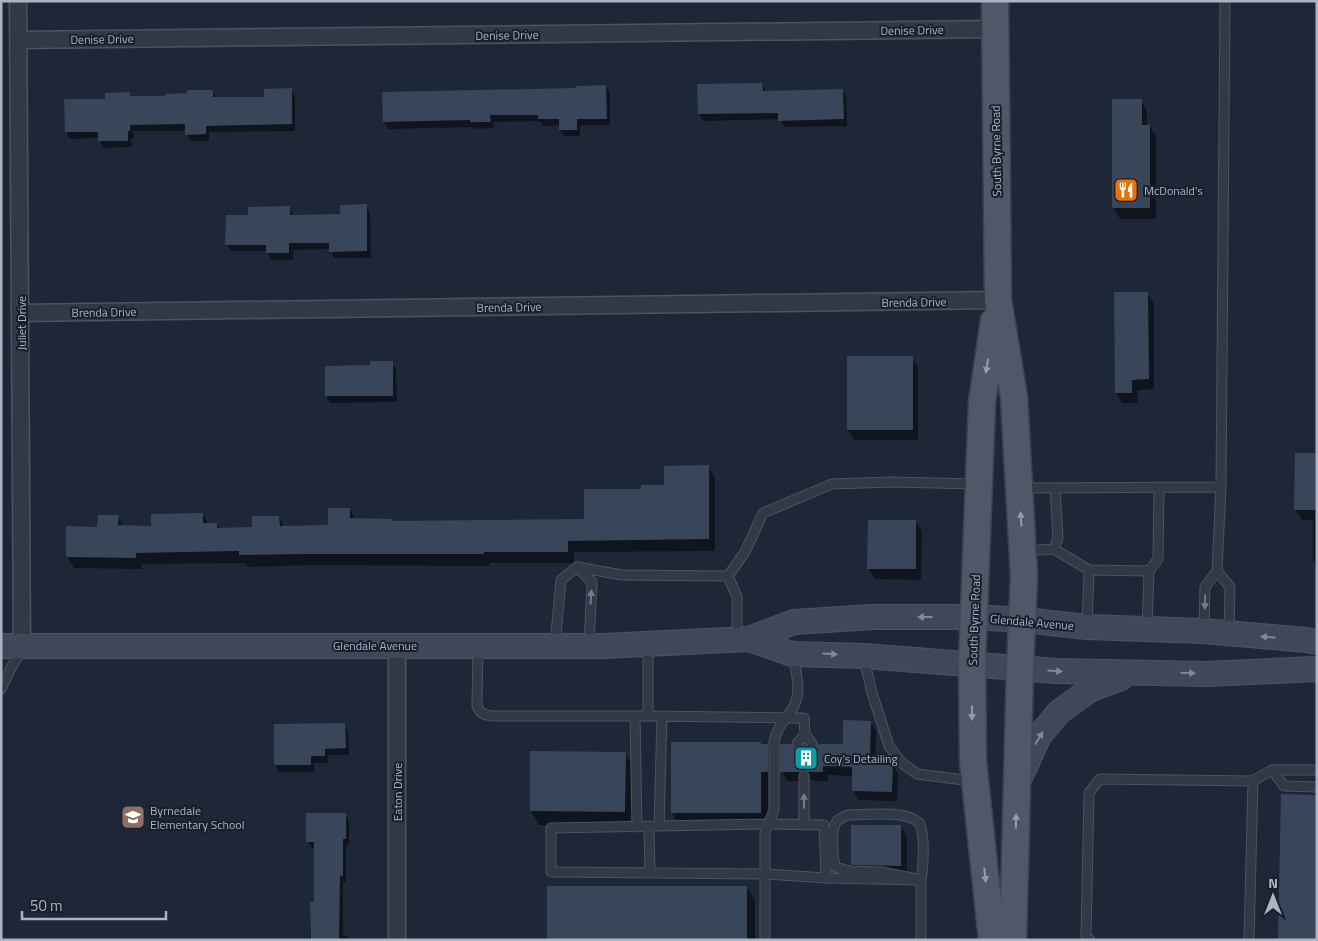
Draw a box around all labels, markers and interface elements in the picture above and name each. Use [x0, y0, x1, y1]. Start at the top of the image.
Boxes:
street label: Denise Drive [880, 20, 944, 40]
street label: Denise Drive [475, 25, 539, 45]
street label: Denise Drive [70, 29, 134, 49]
street label: South Byrne Road [986, 105, 1006, 197]
restaurant icon: McDonald's [1113, 177, 1139, 203]
place label: McDonald's [1144, 181, 1203, 200]
street label: Brenda Drive [881, 292, 947, 312]
street label: Juliet Drive [12, 296, 31, 350]
street label: Brenda Drive [476, 297, 542, 317]
street label: Brenda Drive [71, 302, 137, 322]
one-way arrow [983, 358, 991, 374]
one-way arrow [1017, 511, 1025, 527]
street label: South Byrne Road [963, 574, 985, 666]
one-way arrow [588, 589, 596, 605]
one-way arrow [1200, 594, 1208, 610]
street label: Glendale Avenue [989, 609, 1075, 635]
one-way arrow [917, 613, 933, 621]
one-way arrow [1260, 632, 1276, 640]
street label: Glendale Avenue [333, 636, 417, 655]
one-way arrow [822, 651, 838, 659]
one-way arrow [1047, 668, 1063, 676]
one-way arrow [1180, 669, 1196, 677]
one-way arrow [969, 705, 977, 721]
one-way arrow [1034, 731, 1043, 745]
building icon: Coy's Detailing [793, 745, 819, 771]
place label: Coy's Detailing [824, 749, 898, 768]
street label: Eaton Drive [388, 763, 407, 821]
one-way arrow [800, 792, 808, 808]
place label: Byrnedale Elementary School [150, 801, 244, 834]
school or university icon: Byrnedale Elementary School [120, 804, 146, 830]
one-way arrow [1013, 813, 1021, 829]
one-way arrow [981, 867, 989, 883]
north arrow [1248, 871, 1298, 921]
text: N [1268, 872, 1278, 893]
scale bar [22, 888, 166, 920]
text: 50 m [30, 894, 63, 917]

